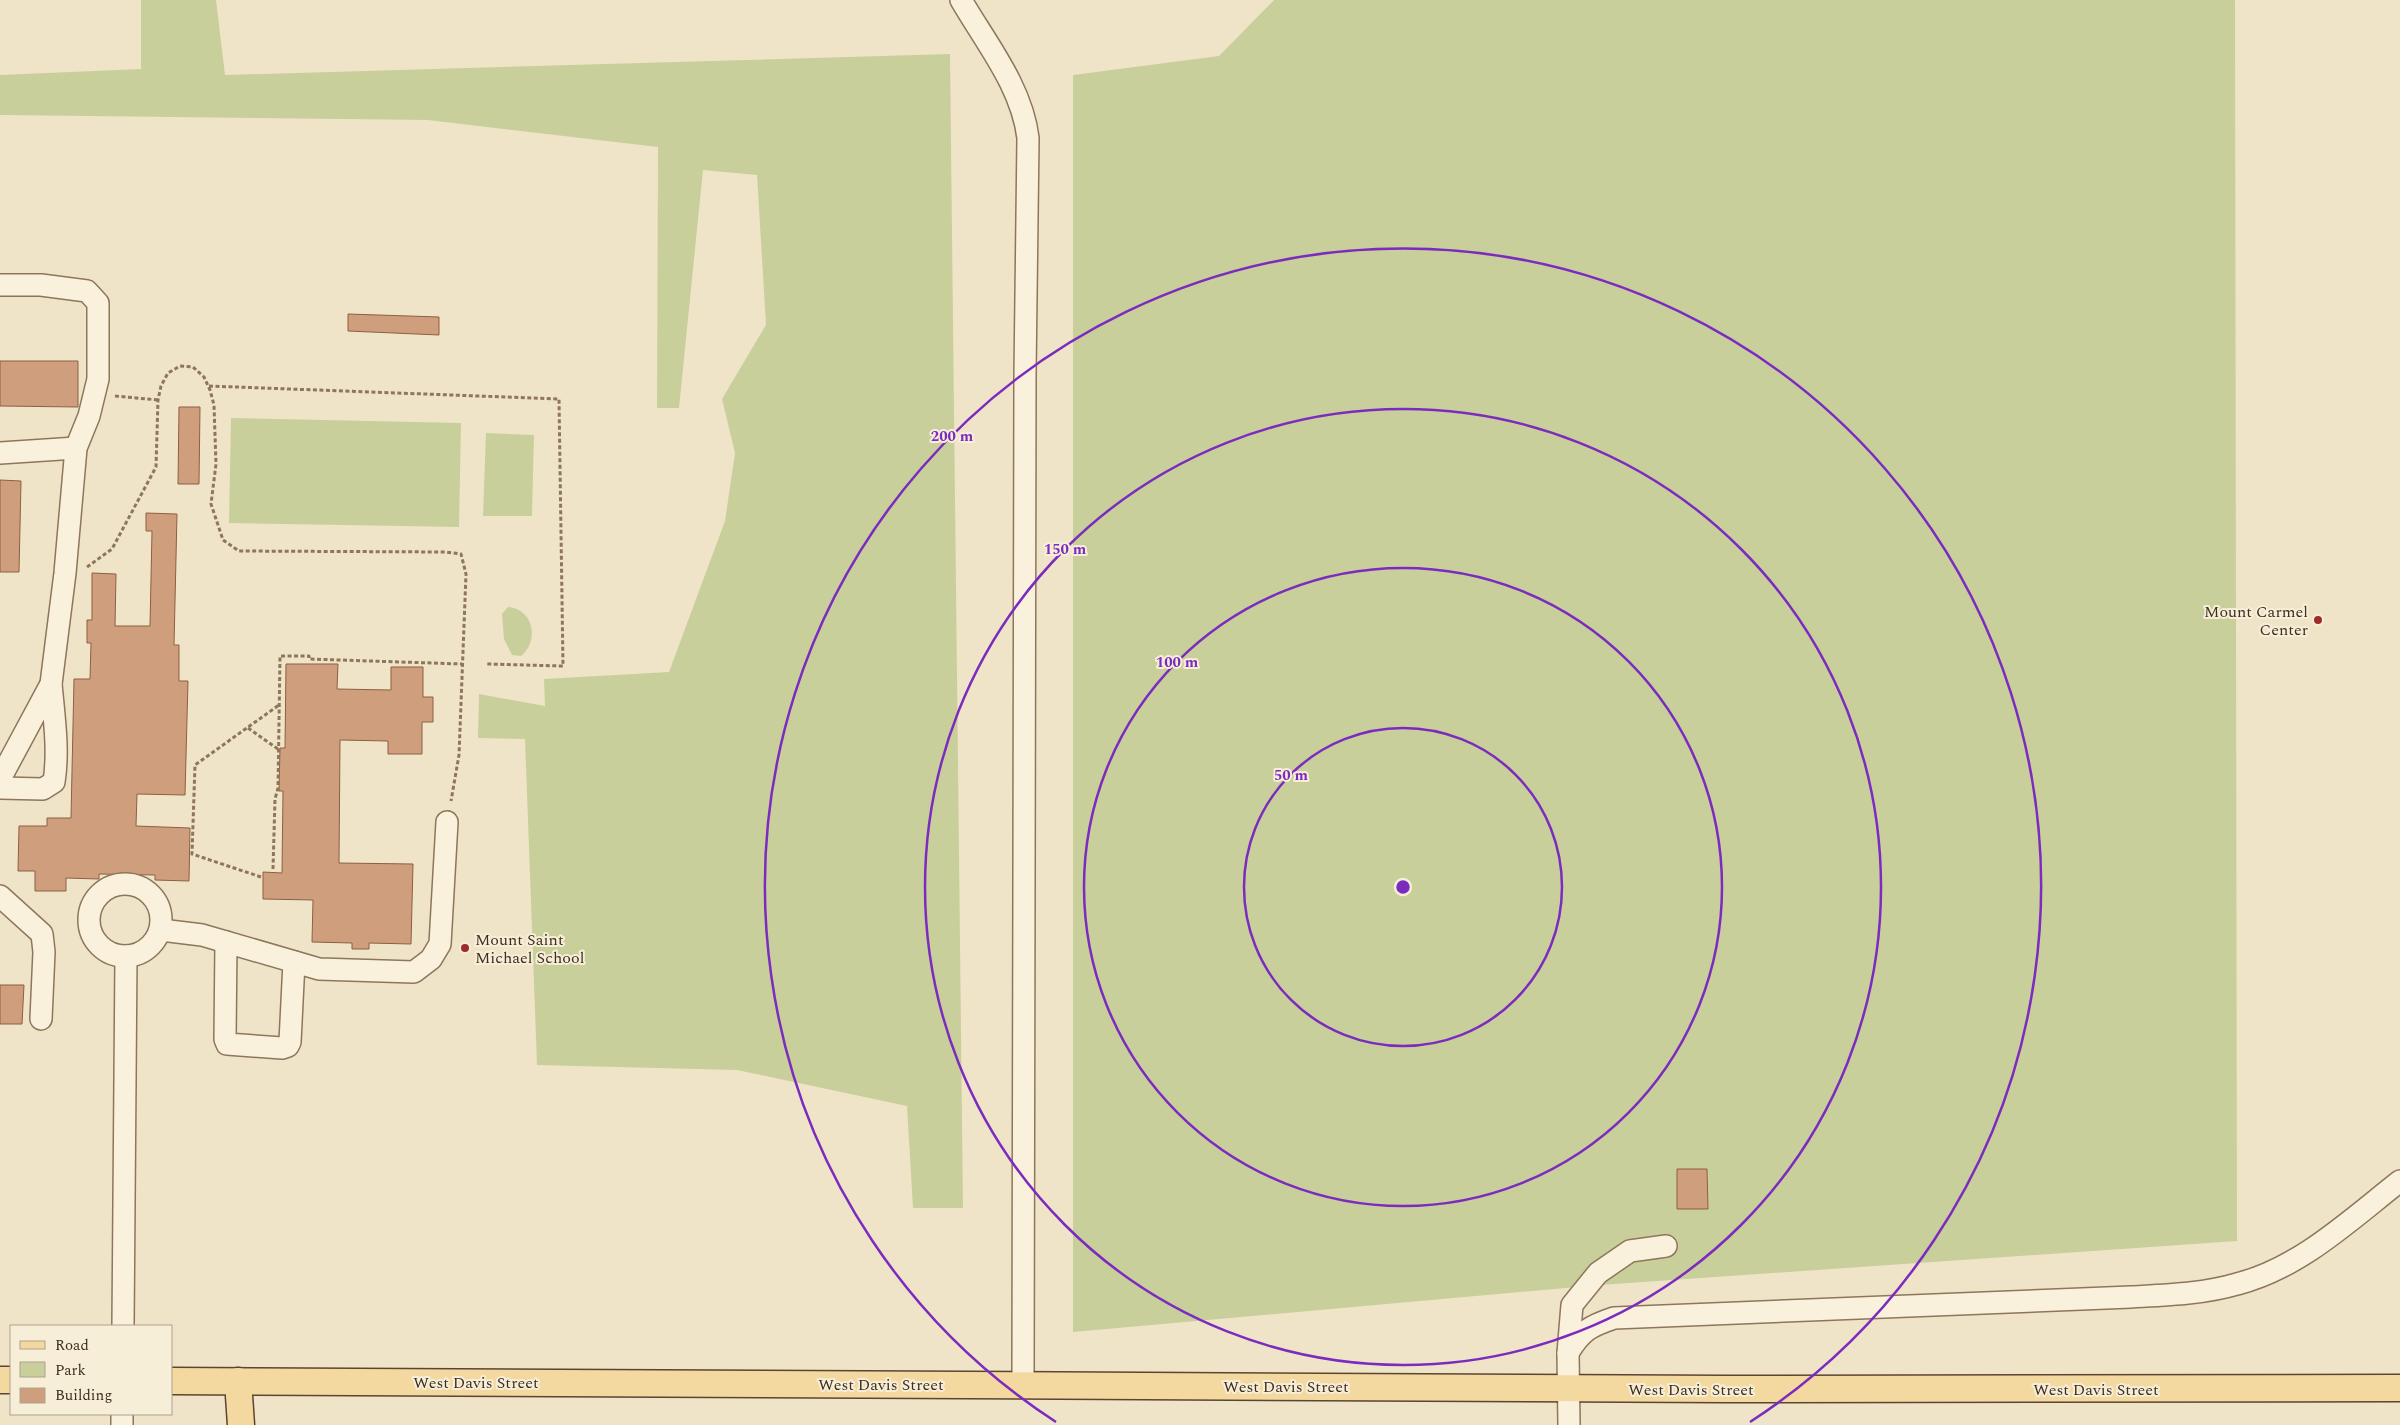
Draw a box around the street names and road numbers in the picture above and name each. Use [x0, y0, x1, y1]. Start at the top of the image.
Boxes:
street label: West Davis Street [413, 1371, 539, 1395]
street label: West Davis Street [818, 1373, 944, 1397]
street label: West Davis Street [1223, 1375, 1349, 1399]
street label: West Davis Street [1628, 1378, 1754, 1402]
street label: West Davis Street [2033, 1378, 2159, 1402]

